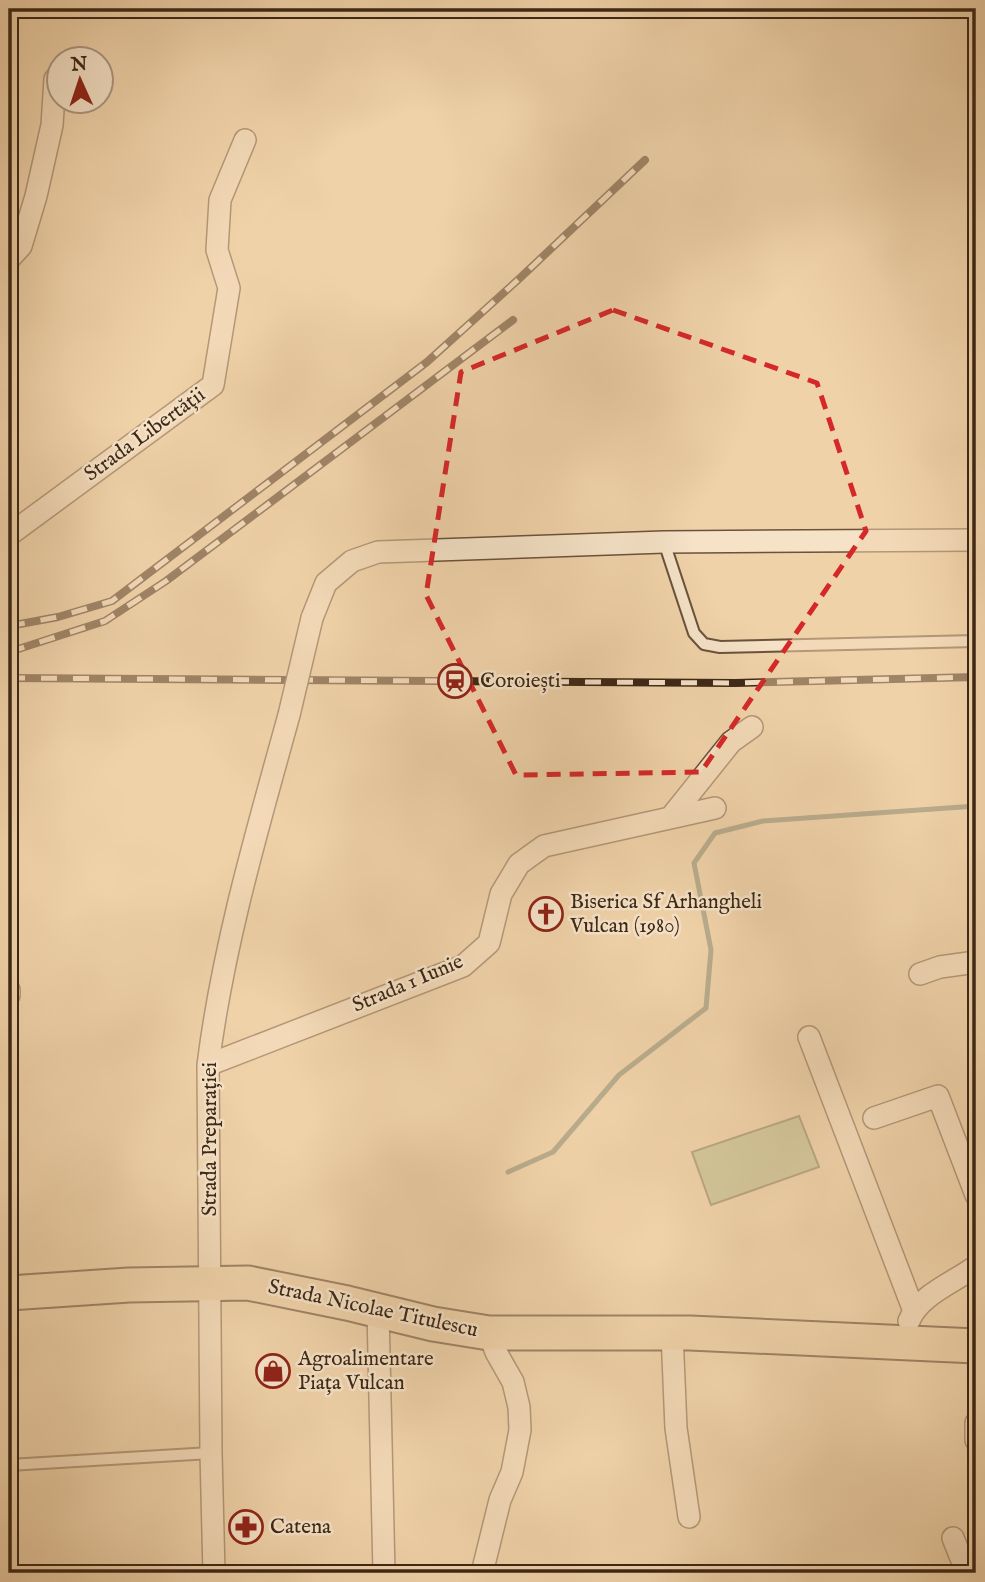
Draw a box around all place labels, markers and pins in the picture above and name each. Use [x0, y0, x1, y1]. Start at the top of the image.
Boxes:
station icon: Coroiești [436, 662, 474, 700]
place label: Coroiești [480, 668, 561, 695]
place label: Biserica Sf Arhangheli Vulcan (1980) [569, 889, 762, 940]
church icon: Biserica Sf Arhangheli Vulcan (1980) [527, 895, 565, 933]
place label: Agroalimentare Piața Vulcan [297, 1346, 434, 1397]
shop icon: Agroalimentare Piața Vulcan [254, 1352, 292, 1390]
pharmacy icon: Catena [227, 1508, 265, 1546]
place label: Catena [270, 1514, 332, 1541]

